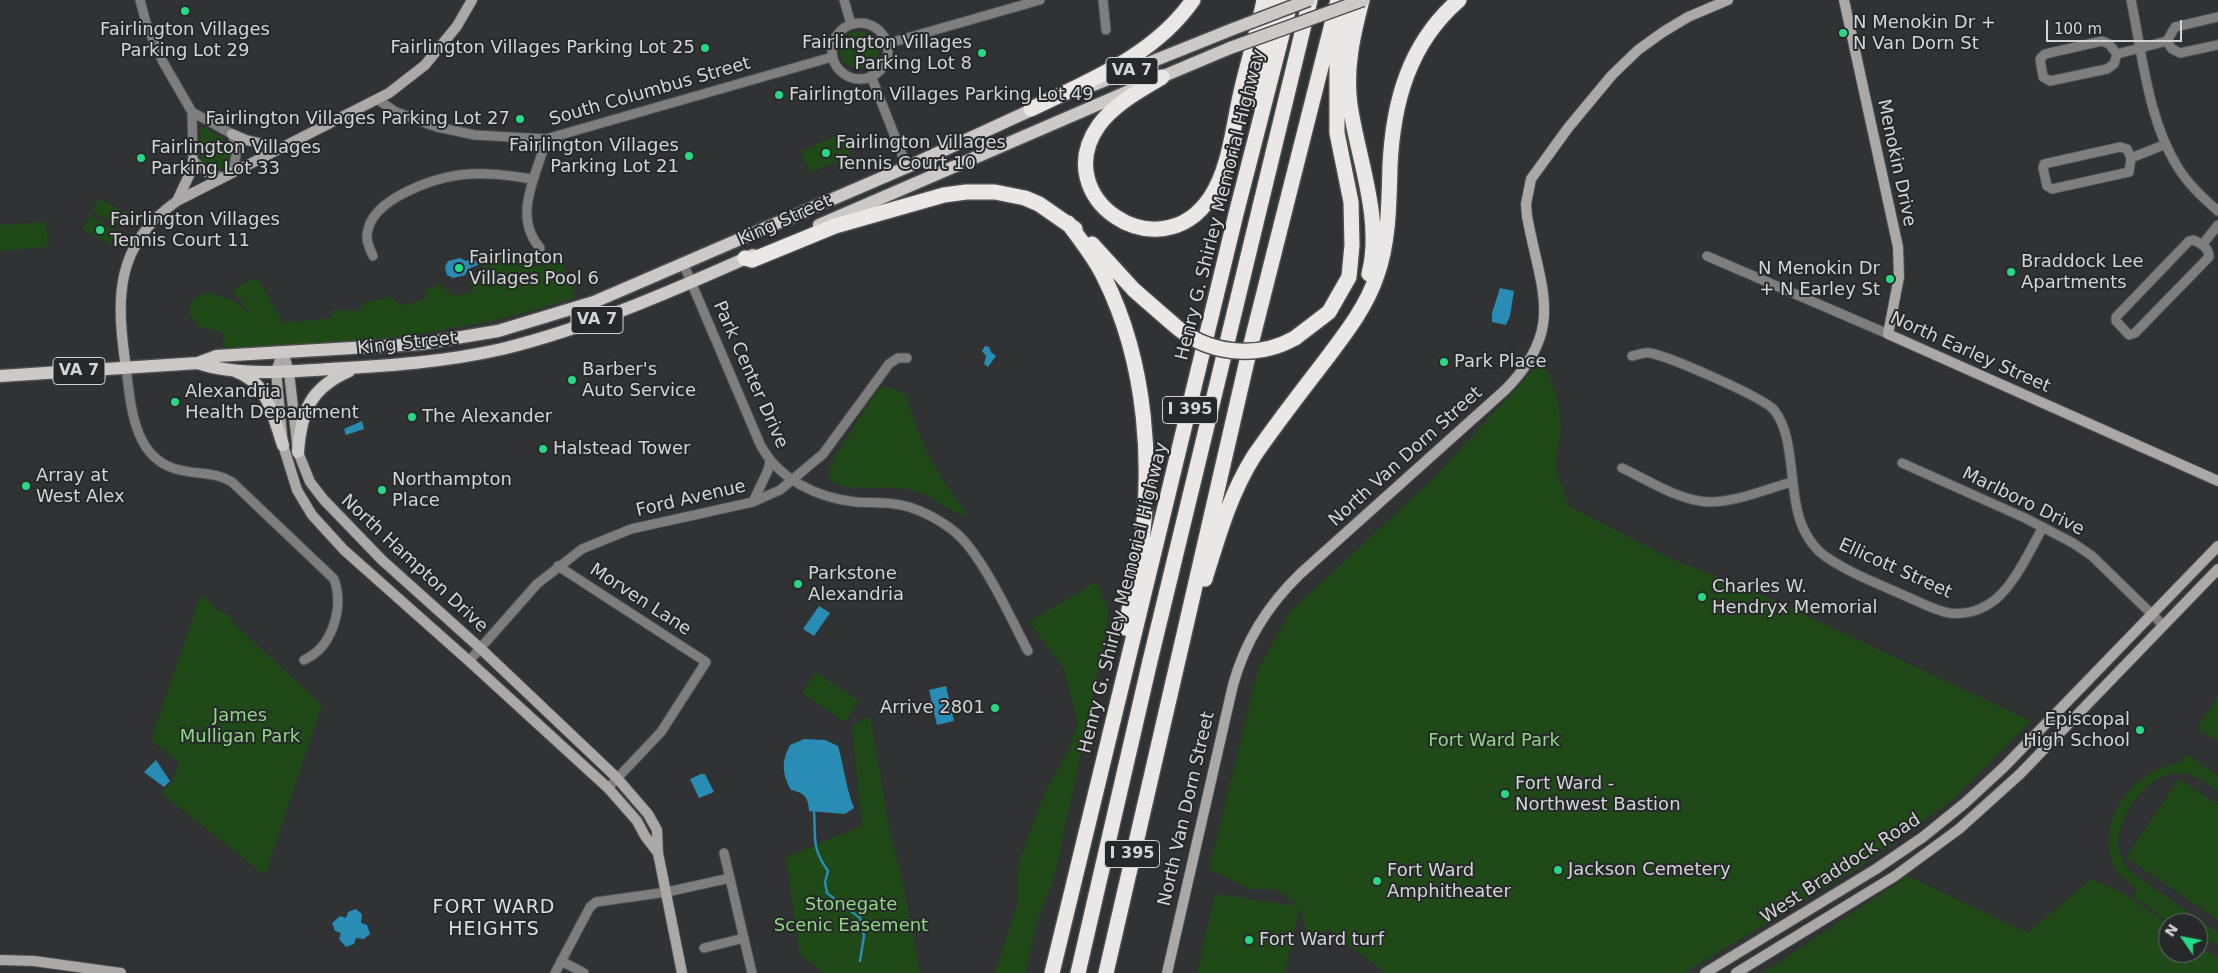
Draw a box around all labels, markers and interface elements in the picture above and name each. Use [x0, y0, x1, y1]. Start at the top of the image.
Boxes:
marker: Fairlington Villages Parking Lot 29 [179, 5, 191, 17]
scale bar [2048, 10, 2184, 42]
place label: N Menokin Dr + N Van Dorn St [1853, 12, 1996, 54]
place label: Fairlington Villages Parking Lot 29 [100, 19, 270, 62]
text: 100 m [2054, 20, 2102, 38]
marker: N Menokin Dr + N Van Dorn St [1837, 27, 1849, 39]
place label: Fairlington Villages Parking Lot 8 [802, 32, 972, 74]
place label: Fairlington Villages Parking Lot 25 [390, 37, 695, 59]
marker: Fairlington Villages Parking Lot 25 [699, 42, 711, 54]
marker: Fairlington Villages Parking Lot 8 [976, 47, 988, 59]
street label: Henry G. Shirley Memorial Highway [1172, 47, 1270, 363]
street label: South Columbus Street [547, 53, 753, 131]
road number: VA 7 [1106, 58, 1158, 84]
place label: Fairlington Villages Parking Lot 49 [789, 84, 1094, 106]
marker: Fairlington Villages Parking Lot 49 [773, 89, 785, 101]
street label: Menokin Drive [1872, 97, 1920, 229]
place label: Fairlington Villages Parking Lot 27 [205, 108, 510, 130]
marker: Fairlington Villages Parking Lot 27 [514, 113, 526, 125]
place label: Fairlington Villages Tennis Court 10 [836, 132, 1006, 174]
place label: Fairlington Villages Parking Lot 21 [509, 135, 679, 178]
place label: Fairlington Villages Parking Lot 33 [151, 137, 321, 180]
marker: Fairlington Villages Tennis Court 10 [820, 147, 832, 159]
marker: Fairlington Villages Parking Lot 21 [683, 150, 695, 162]
marker: Fairlington Villages Parking Lot 33 [135, 152, 147, 164]
street label: King Street [735, 191, 835, 251]
place label: Fairlington Villages Tennis Court 11 [110, 209, 280, 252]
marker: Fairlington Villages Tennis Court 11 [94, 224, 106, 236]
place label: Fairlington Villages Pool 6 [469, 247, 599, 290]
place label: Braddock Lee Apartments [2021, 251, 2144, 294]
place label: N Menokin Dr + N Earley St [1758, 258, 1880, 300]
marker: Fairlington Villages Pool 6 [453, 262, 465, 274]
marker: Braddock Lee Apartments [2005, 266, 2017, 278]
marker: N Menokin Dr + N Earley St [1884, 273, 1896, 285]
street label: Park Center Drive [708, 298, 792, 452]
road number: VA 7 [571, 306, 623, 334]
street label: North Earley Street [1887, 308, 2053, 398]
street label: King Street [356, 328, 458, 360]
place label: Park Place [1454, 351, 1546, 373]
marker: Park Place [1438, 356, 1450, 368]
road number: VA 7 [53, 358, 105, 384]
place label: Barber's Auto Service [582, 359, 696, 402]
marker: Barber's Auto Service [566, 374, 578, 386]
place label: Alexandria Health Department [185, 381, 359, 424]
street label: North Van Dorn Street [1325, 382, 1487, 532]
marker: Alexandria Health Department [169, 396, 181, 408]
road number: I 395 [1162, 396, 1218, 424]
place label: The Alexander [422, 406, 552, 428]
marker: The Alexander [406, 411, 418, 423]
place label: Halstead Tower [553, 438, 690, 460]
street label: Henry G. Shirley Memorial Highway [1075, 440, 1173, 756]
marker: Halstead Tower [537, 443, 549, 455]
street label: Marlboro Drive [1958, 463, 2088, 541]
place label: Array at West Alex [36, 465, 125, 508]
place label: Northampton Place [392, 469, 512, 512]
street label: Ford Avenue [634, 476, 748, 522]
marker: Array at West Alex [20, 480, 32, 492]
marker: Northampton Place [376, 484, 388, 496]
street label: North Hampton Drive [336, 490, 492, 638]
street label: Ellicott Street [1835, 534, 1955, 604]
street label: Morven Lane [585, 559, 695, 641]
place label: Parkstone Alexandria [808, 563, 904, 606]
place label: Charles W. Hendryx Memorial [1712, 576, 1877, 618]
marker: Parkstone Alexandria [792, 578, 804, 590]
marker: Charles W. Hendryx Memorial [1696, 591, 1708, 603]
place label: Arrive 2801 [880, 697, 985, 719]
marker: Arrive 2801 [989, 702, 1001, 714]
park label: James Mulligan Park [180, 705, 300, 748]
place label: Episcopal High School [2023, 709, 2130, 752]
street label: North Van Dorn Street [1154, 710, 1220, 908]
marker: Episcopal High School [2134, 724, 2146, 736]
park label: Fort Ward Park [1428, 730, 1560, 752]
place label: Fort Ward - Northwest Bastion [1515, 773, 1681, 816]
marker: Fort Ward - Northwest Bastion [1499, 788, 1511, 800]
street label: West Braddock Road [1757, 809, 1925, 929]
road number: I 395 [1104, 841, 1160, 868]
place label: Jackson Cemetery [1568, 859, 1731, 881]
place label: Fort Ward Amphitheater [1387, 860, 1511, 902]
marker: Jackson Cemetery [1552, 864, 1564, 876]
marker: Fort Ward Amphitheater [1371, 875, 1383, 887]
park label: Stonegate Scenic Easement [774, 894, 928, 936]
district label: FORT WARD HEIGHTS [431, 897, 557, 941]
north arrow [2158, 913, 2208, 963]
text: N [2161, 921, 2181, 940]
place label: Fort Ward turf [1259, 929, 1384, 951]
marker: Fort Ward turf [1243, 934, 1255, 946]

